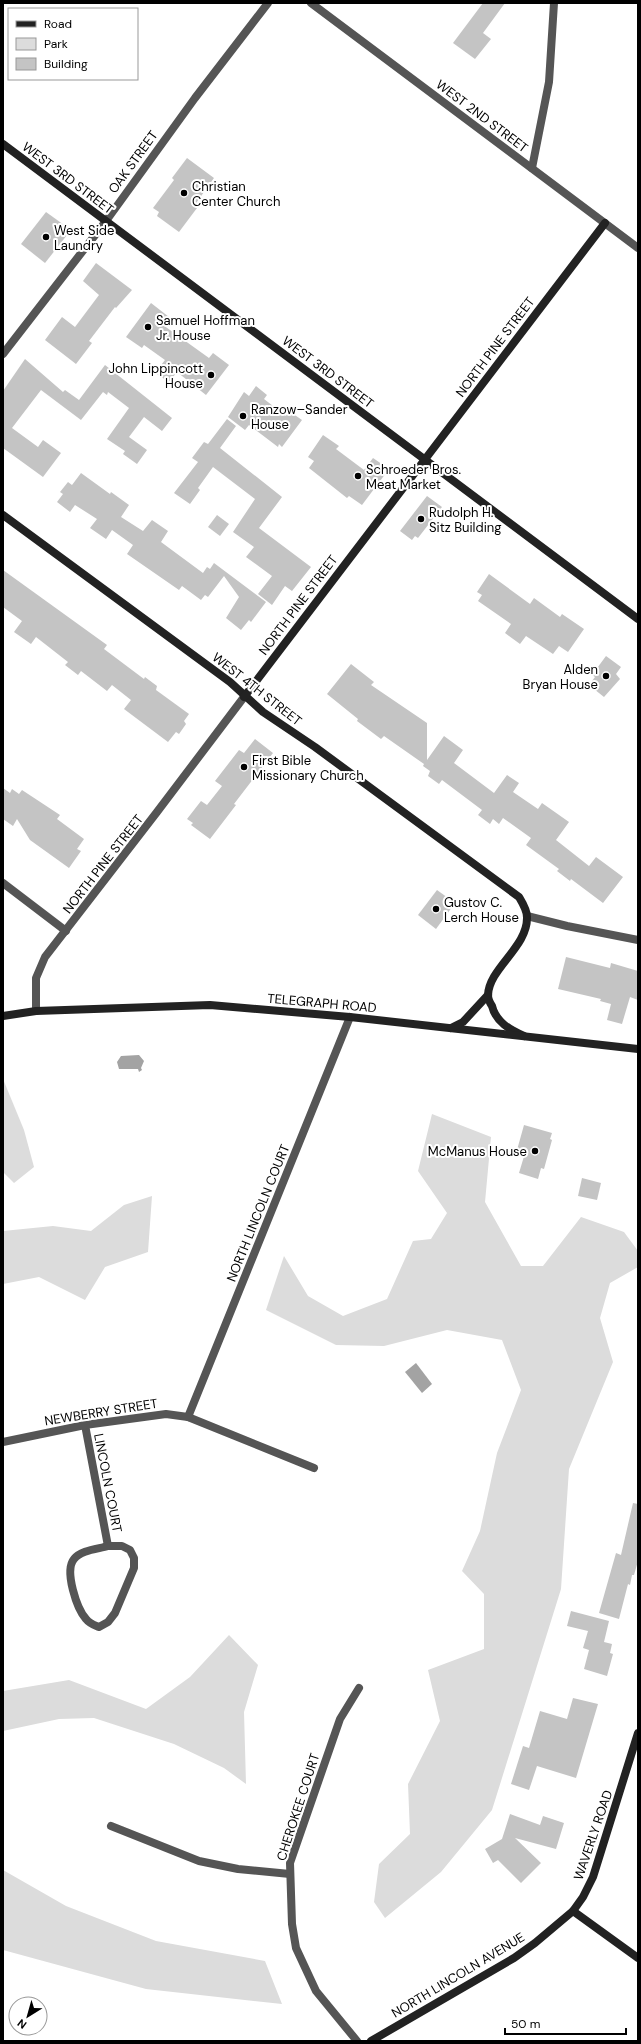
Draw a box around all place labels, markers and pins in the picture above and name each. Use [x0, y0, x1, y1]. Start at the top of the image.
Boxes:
place label: Christian Center Church [192, 178, 280, 210]
marker: Christian Center Church [179, 188, 189, 198]
place label: West Side Laundry [54, 222, 114, 254]
marker: West Side Laundry [41, 232, 51, 242]
place label: Samuel Hoffman Jr. House [156, 312, 255, 344]
marker: Samuel Hoffman Jr. House [143, 322, 153, 332]
place label: John Lippincott House [108, 360, 203, 392]
marker: John Lippincott House [206, 370, 216, 380]
place label: Ranzow–Sander House [251, 401, 348, 433]
marker: Ranzow–Sander House [238, 411, 248, 421]
place label: Schroeder Bros. Meat Market [366, 461, 462, 493]
marker: Schroeder Bros. Meat Market [353, 471, 363, 481]
place label: Rudolph H. Sitz Building [429, 504, 501, 536]
marker: Rudolph H. Sitz Building [416, 514, 426, 524]
place label: Alden Bryan House [523, 661, 598, 693]
marker: Alden Bryan House [601, 671, 611, 681]
place label: First Bible Missionary Church [252, 752, 364, 784]
marker: First Bible Missionary Church [239, 762, 249, 772]
place label: Gustov C. Lerch House [444, 894, 519, 926]
marker: Gustov C. Lerch House [431, 904, 441, 914]
place label: McManus House [428, 1143, 527, 1160]
marker: McManus House [530, 1146, 540, 1156]

